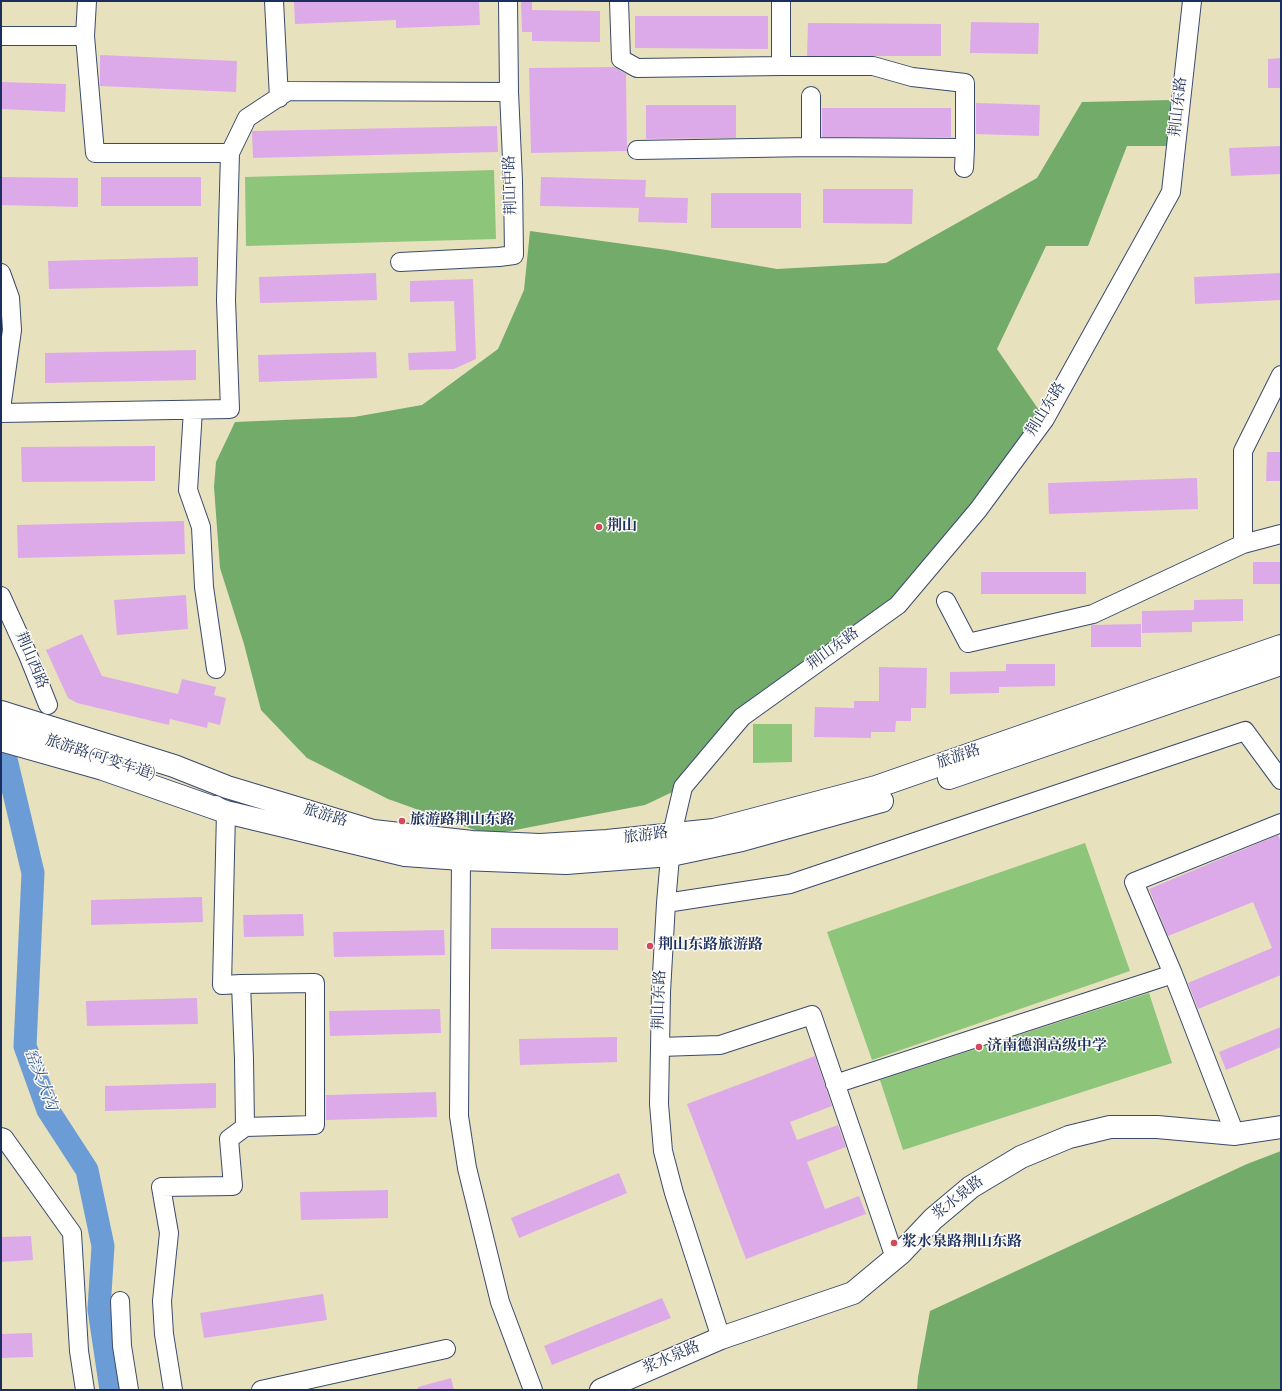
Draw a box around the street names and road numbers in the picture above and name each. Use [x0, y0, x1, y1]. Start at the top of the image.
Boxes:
street label: 荆山东路 [1168, 76, 1192, 138]
street label: 荆山中路 [502, 155, 522, 215]
street label: 荆山东路 [1023, 380, 1071, 440]
street label: 荆山东路 [804, 625, 864, 675]
street label: 荆山西路 [10, 630, 50, 692]
street label: 旅游路(可变车道) [43, 733, 157, 785]
street label: 旅游路 [935, 742, 983, 774]
street label: 旅游路 [301, 802, 349, 832]
street label: 旅游路 [623, 825, 669, 849]
street label: 荆山东路 [651, 970, 671, 1030]
street label: 浆水泉路 [930, 1173, 988, 1225]
street label: 浆水泉路 [641, 1339, 703, 1379]

